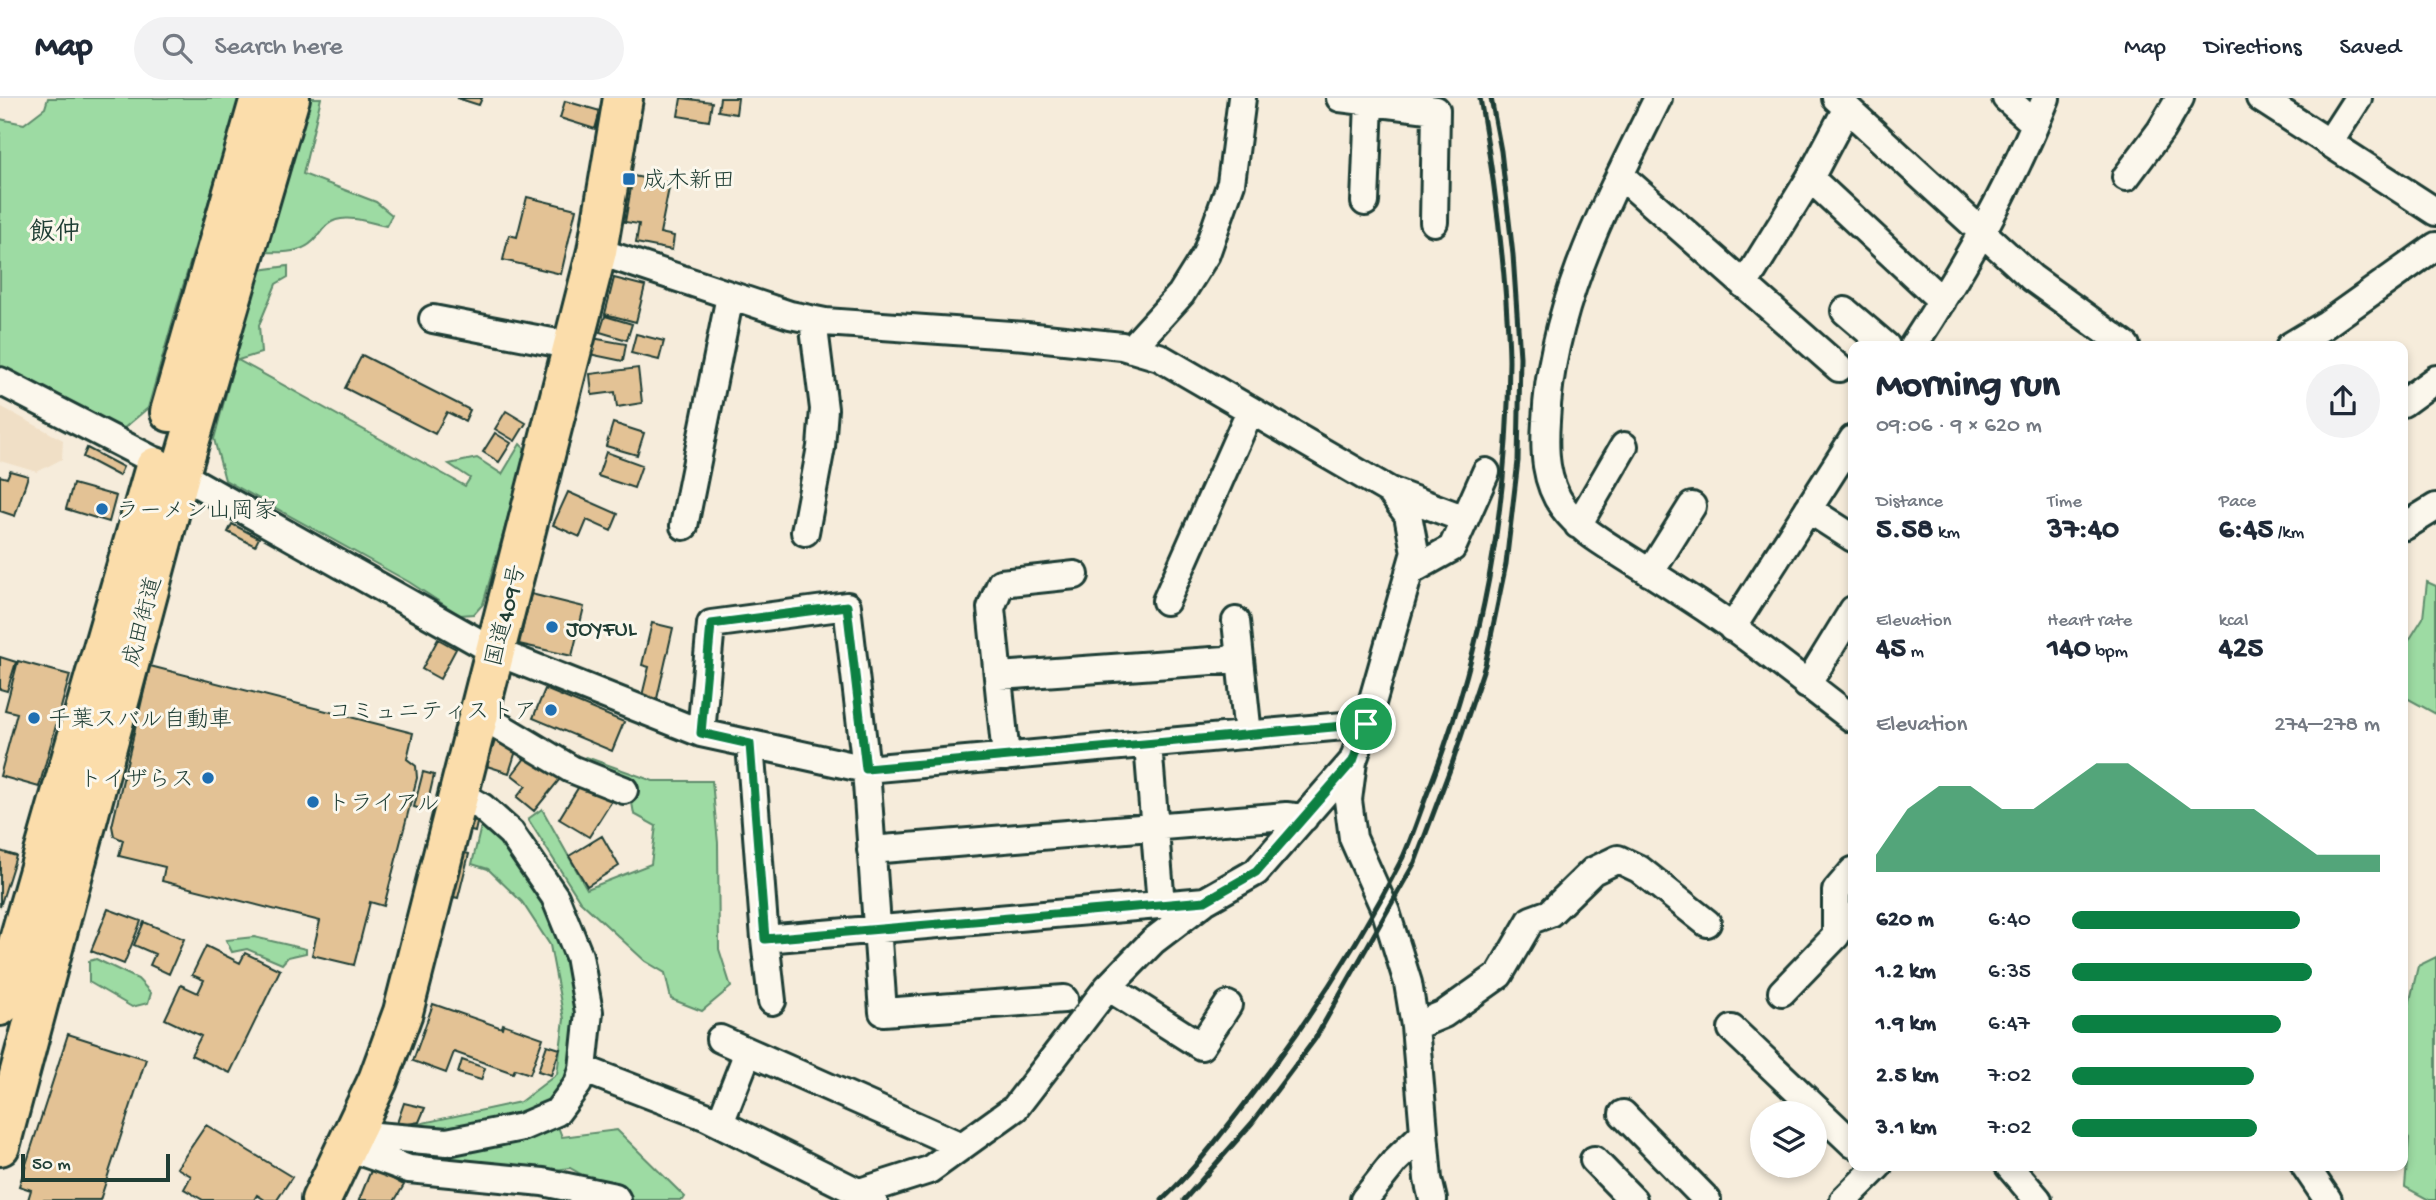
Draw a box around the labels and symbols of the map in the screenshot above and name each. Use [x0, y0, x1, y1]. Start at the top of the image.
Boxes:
place label: 成木新田 [643, 168, 735, 196]
marker: 成木新田 [621, 171, 637, 187]
district label: 飯仲 [29, 217, 81, 250]
place label: ラーメン山岡家 [116, 498, 277, 526]
marker: ラーメン山岡家 [94, 501, 110, 517]
street label: 国道409号 [481, 562, 533, 670]
street label: 成田街道 [118, 574, 169, 670]
place label: JOYFUL [566, 617, 638, 644]
marker: JOYFUL [544, 619, 560, 635]
pin [1336, 694, 1396, 754]
place label: コミュニティストア [328, 700, 537, 727]
marker: コミュニティストア [543, 702, 559, 718]
place label: 千葉スバル自動車 [48, 707, 232, 735]
marker: 千葉スバル自動車 [26, 710, 42, 726]
place label: トイザらス [79, 768, 194, 795]
marker: トイザらス [200, 770, 216, 786]
place label: トライアル [327, 792, 440, 819]
marker: トライアル [305, 794, 321, 810]
scale bar [21, 1151, 170, 1183]

